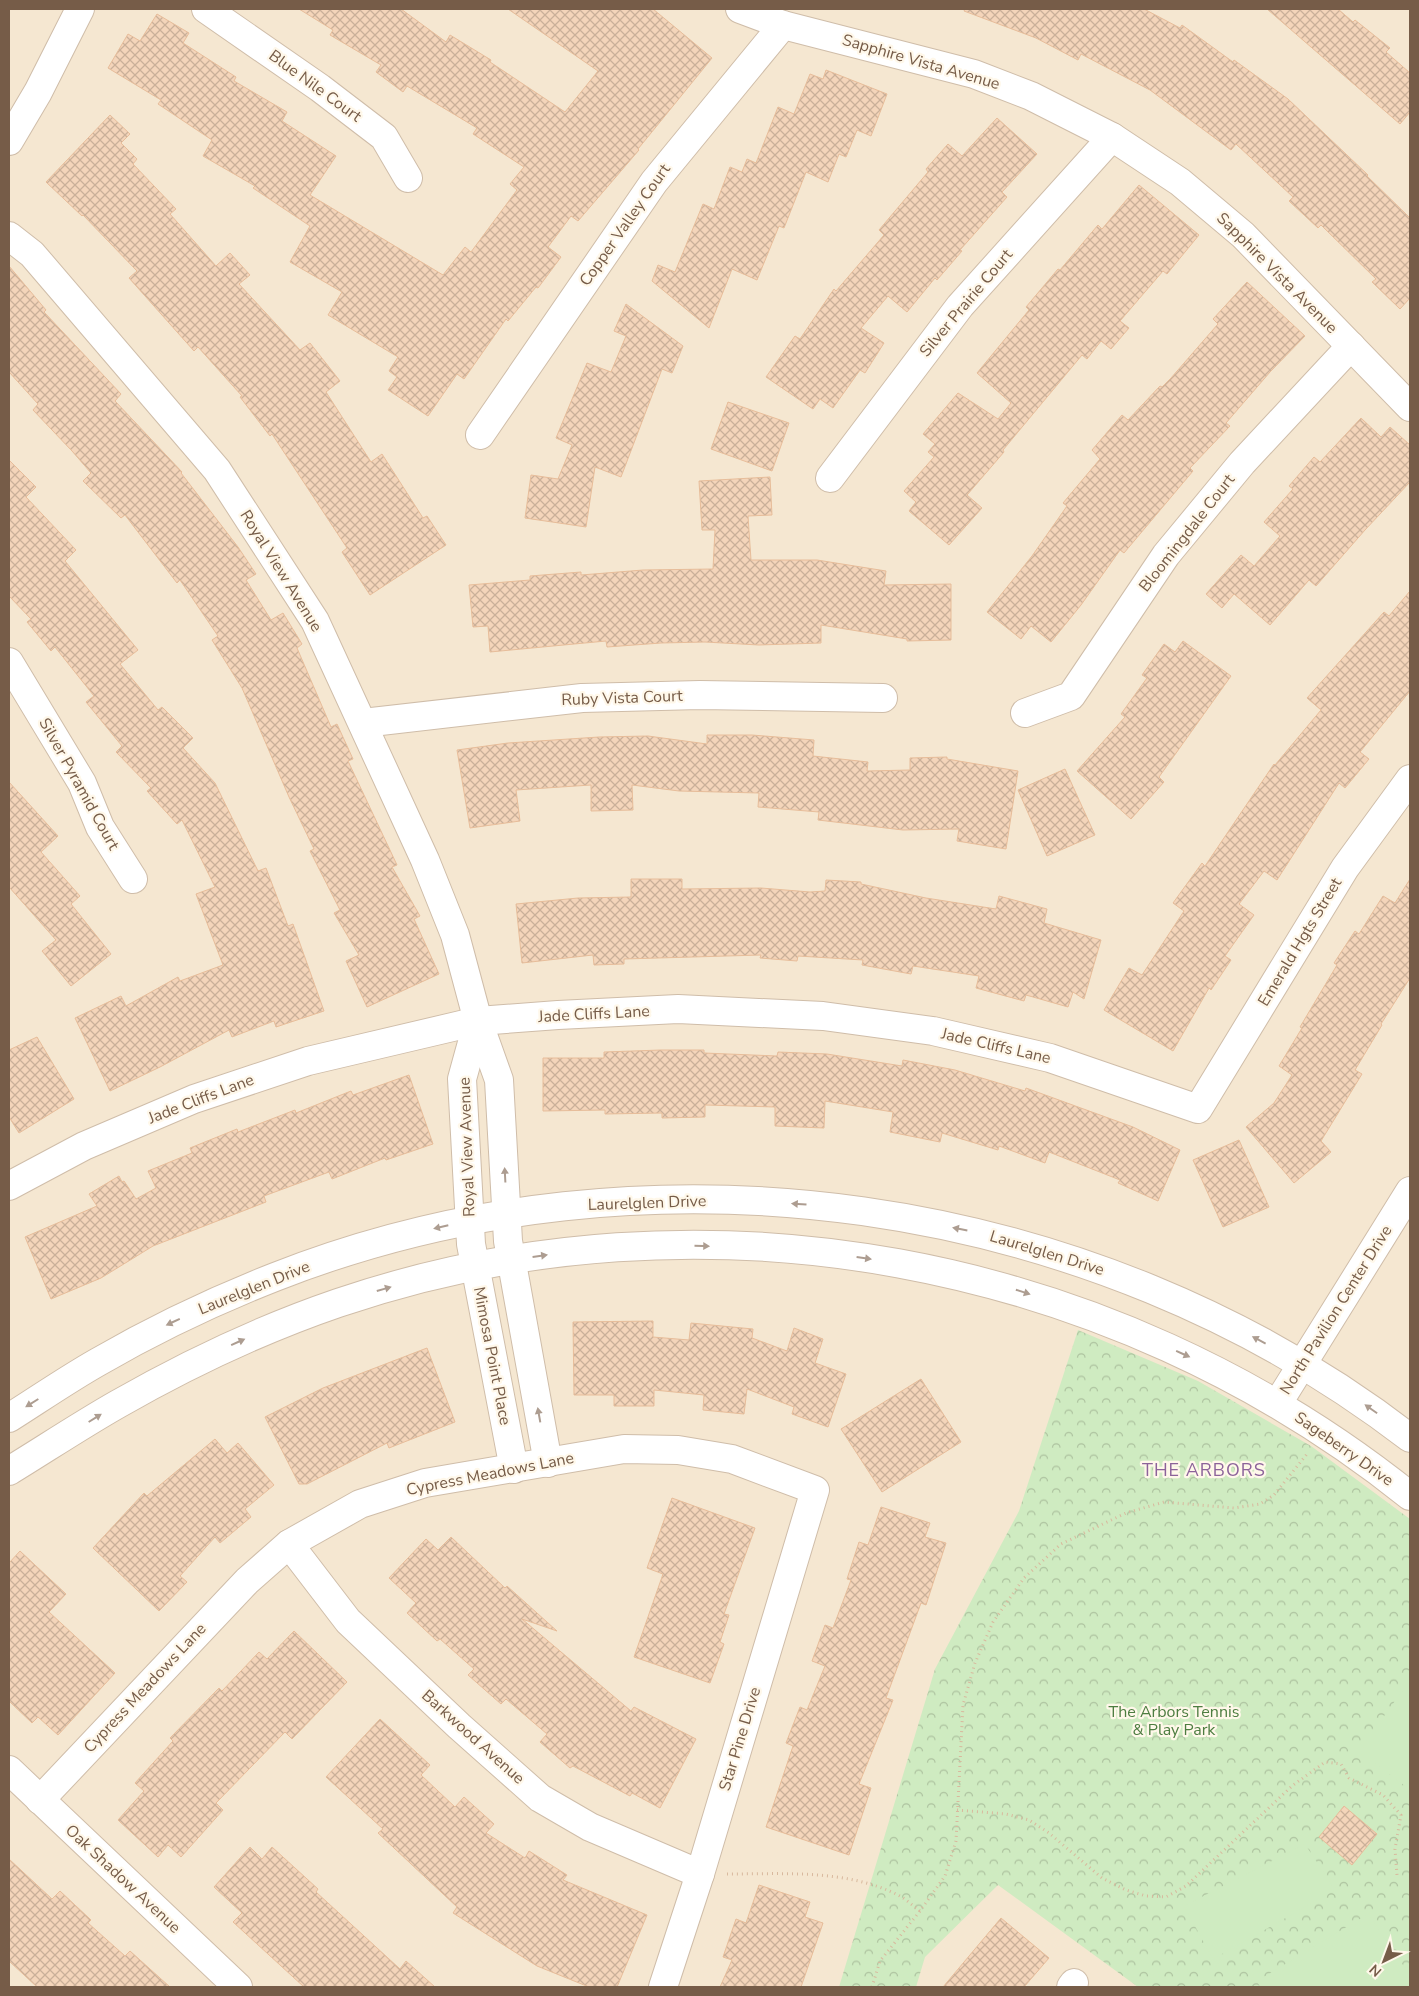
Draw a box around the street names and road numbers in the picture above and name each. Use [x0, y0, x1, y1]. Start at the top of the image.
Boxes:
street label: Sapphire Vista Avenue [840, 29, 1002, 95]
street label: Blue Nile Court [264, 45, 366, 127]
street label: Copper Valley Court [574, 159, 676, 291]
street label: Sapphire Vista Avenue [1212, 208, 1342, 338]
street label: Silver Prairie Court [914, 244, 1018, 362]
street label: Bloomingdale Court [1134, 469, 1240, 597]
street label: Royal View Avenue [235, 506, 327, 636]
street label: Ruby Vista Court [561, 685, 684, 711]
street label: Silver Pyramid Court [34, 714, 125, 854]
street label: Emerald Hgts Street [1253, 873, 1347, 1010]
street label: Jade Cliffs Lane [537, 1000, 650, 1028]
street label: Jade Cliffs Lane [938, 1022, 1053, 1069]
street label: Jade Cliffs Lane [144, 1069, 257, 1130]
street label: Royal View Avenue [454, 1077, 480, 1217]
street label: Laurelglen Drive [587, 1190, 707, 1216]
street label: North Pavilion Center Drive [1275, 1221, 1397, 1399]
street label: Laurelglen Drive [987, 1225, 1107, 1281]
street label: Laurelglen Drive [195, 1256, 313, 1320]
street label: Mimosa Point Place [468, 1285, 516, 1427]
street label: Sageberry Drive [1290, 1407, 1398, 1491]
street label: Cypress Meadows Lane [404, 1447, 576, 1501]
street label: Cypress Meadows Lane [79, 1618, 211, 1758]
street label: Barkwood Avenue [417, 1685, 529, 1789]
street label: Star Pine Drive [714, 1685, 766, 1793]
street label: Oak Shadow Avenue [60, 1820, 186, 1938]

